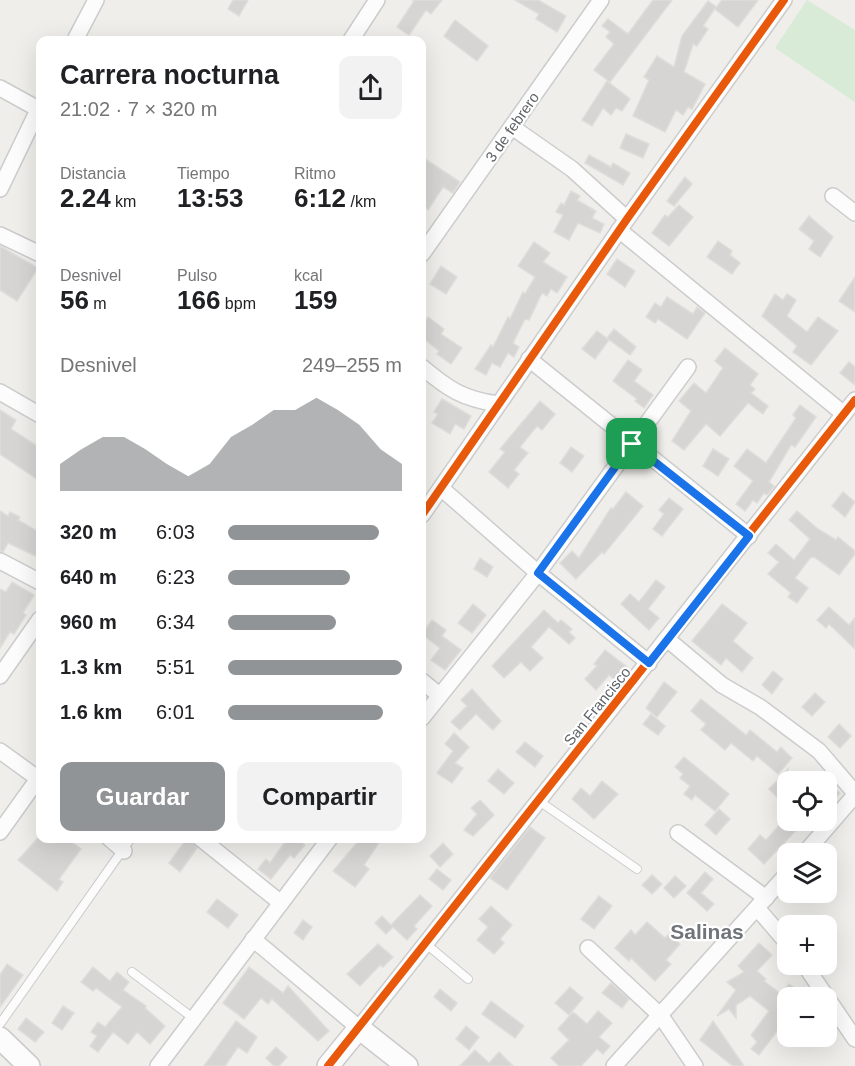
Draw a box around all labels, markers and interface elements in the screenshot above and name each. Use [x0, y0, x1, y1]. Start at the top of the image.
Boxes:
button: share [339, 56, 402, 119]
text: Carrera nocturna [60, 60, 279, 90]
street label: 3 de febrero [482, 89, 542, 165]
text: 21:02 · 7 × 320 m [60, 98, 217, 120]
text: Distancia [60, 165, 126, 182]
text: Tiempo [177, 165, 230, 182]
text: Ritmo [294, 165, 336, 182]
text: 2.24 [60, 183, 111, 213]
text: 13:53 [177, 183, 244, 213]
text: 6:12 [294, 183, 346, 213]
text: km [111, 193, 136, 210]
text: /km [346, 193, 376, 210]
text: Desnivel [60, 267, 121, 284]
text: Pulso [177, 267, 217, 284]
text: kcal [294, 267, 322, 284]
text: 56 [60, 285, 89, 315]
text: 166 [177, 285, 220, 315]
text: 159 [294, 285, 337, 315]
text: m [89, 295, 107, 312]
text: bpm [220, 295, 256, 312]
text: Desnivel [60, 354, 137, 376]
text: 249–255 m [302, 354, 402, 376]
pin [606, 418, 657, 469]
icon: arrive [615, 427, 648, 460]
text: 320 m [60, 521, 117, 543]
text: 6:03 [156, 521, 195, 543]
text: 640 m [60, 566, 117, 588]
text: 6:23 [156, 566, 195, 588]
text: 960 m [60, 611, 117, 633]
text: 6:34 [156, 611, 195, 633]
text: 1.3 km [60, 656, 122, 678]
text: 5:51 [156, 656, 195, 678]
street label: San Francisco [560, 663, 634, 749]
text: 1.6 km [60, 701, 122, 723]
text: 6:01 [156, 701, 195, 723]
button: Guardar [60, 762, 225, 831]
button: Compartir [237, 762, 402, 831]
map controls [777, 771, 837, 1047]
button: locate [777, 771, 837, 831]
button: layers [777, 843, 837, 903]
button: + [777, 915, 837, 975]
district label: Salinas [670, 920, 744, 943]
button: − [777, 987, 837, 1047]

